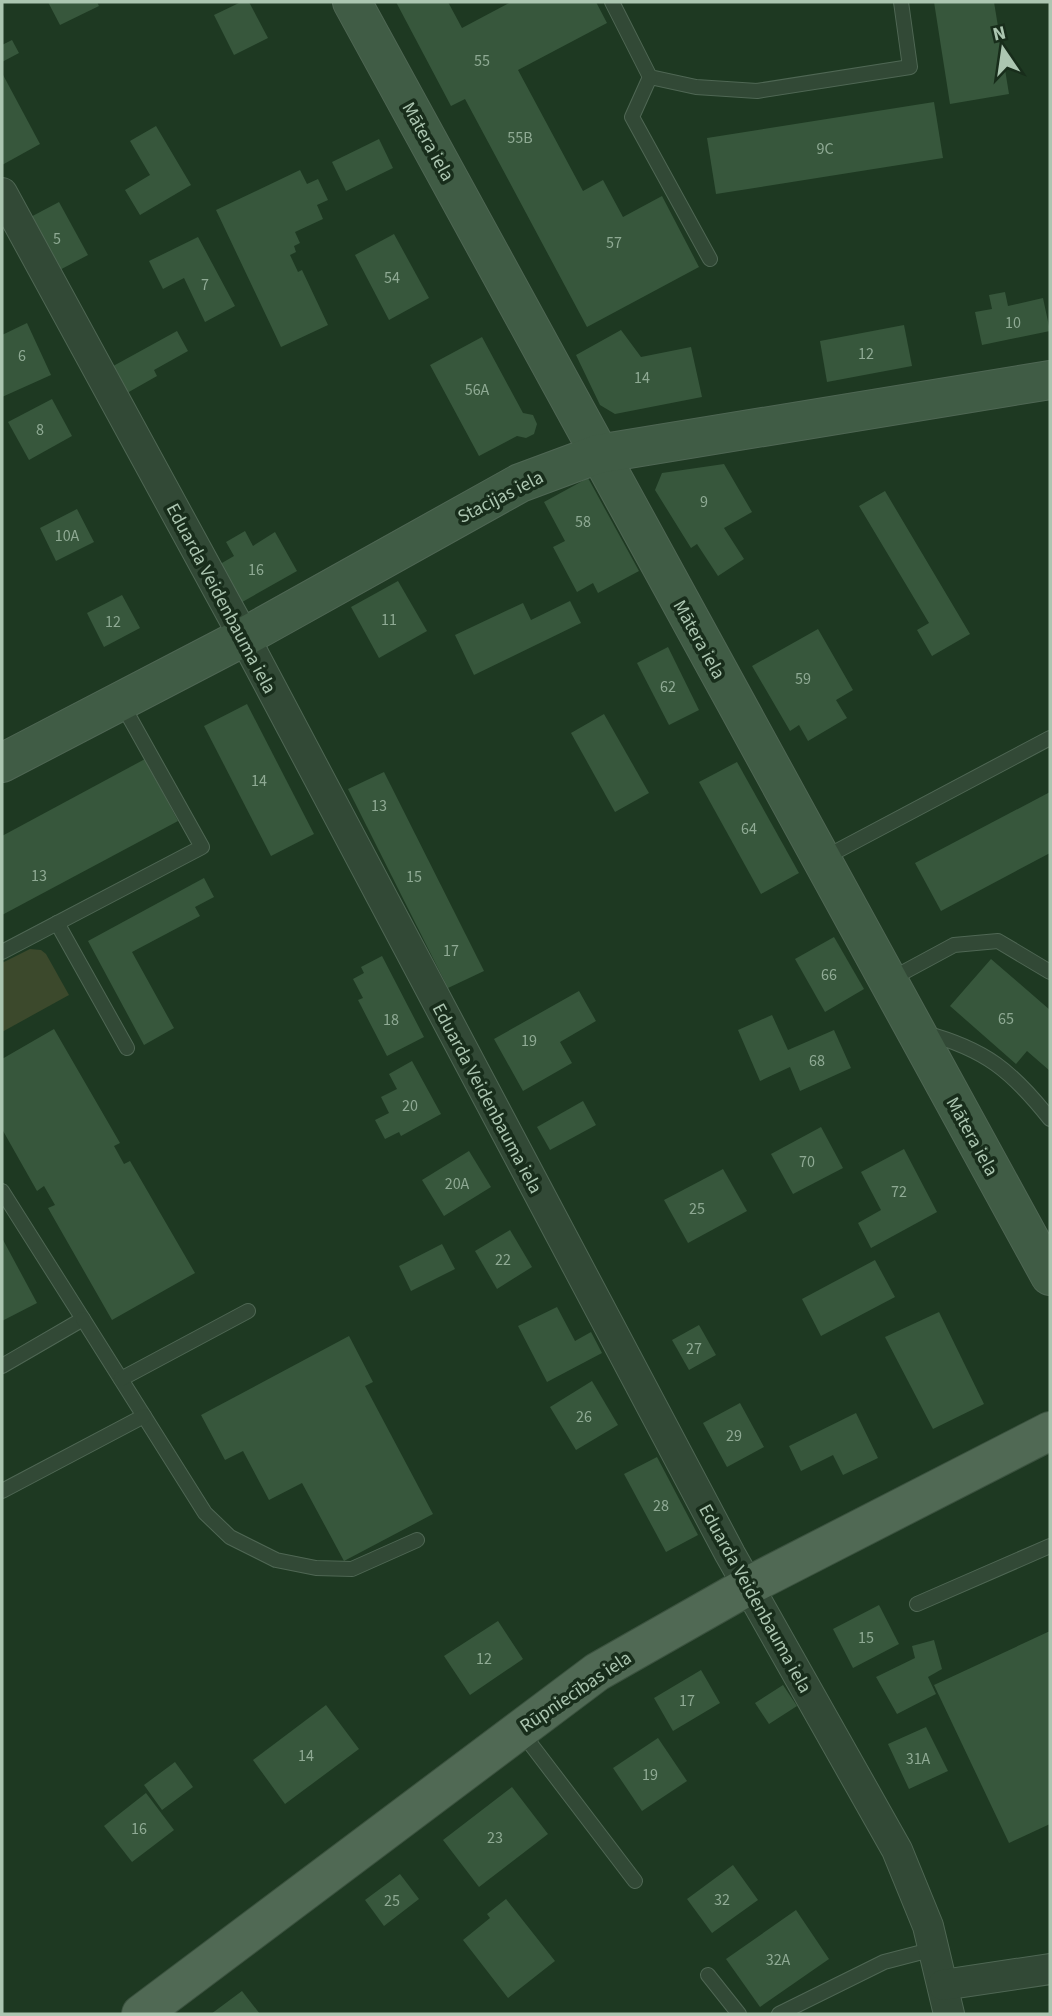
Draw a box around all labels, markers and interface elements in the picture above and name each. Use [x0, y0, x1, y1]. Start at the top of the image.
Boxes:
north arrow [968, 14, 1038, 84]
text: N [990, 19, 1009, 48]
house number: 55 [474, 50, 490, 72]
street label: Mātera iela [395, 97, 461, 186]
house number: 55B [507, 127, 533, 149]
house number: 9C [816, 138, 834, 160]
house number: 5 [53, 228, 61, 250]
house number: 57 [606, 232, 622, 254]
house number: 54 [384, 267, 400, 289]
house number: 7 [201, 274, 209, 296]
house number: 10 [1005, 312, 1021, 334]
house number: 12 [858, 343, 874, 365]
house number: 6 [18, 345, 26, 367]
house number: 14 [634, 367, 650, 389]
house number: 56A [465, 379, 490, 401]
house number: 8 [36, 419, 44, 441]
street label: Stacijas iela [453, 464, 548, 531]
house number: 9 [700, 491, 708, 513]
street label: Eduarda Veidenbauma iela [159, 499, 282, 699]
house number: 58 [575, 511, 591, 533]
house number: 10A [55, 525, 80, 547]
house number: 16 [248, 559, 264, 581]
street label: Mātera iela [666, 595, 732, 684]
house number: 11 [381, 609, 397, 631]
house number: 12 [105, 611, 121, 633]
house number: 59 [795, 668, 811, 690]
house number: 62 [660, 676, 676, 698]
house number: 14 [251, 770, 267, 792]
house number: 13 [371, 795, 387, 817]
house number: 64 [741, 818, 757, 840]
house number: 13 [31, 865, 47, 887]
house number: 15 [406, 866, 422, 888]
house number: 17 [443, 940, 459, 962]
house number: 66 [821, 964, 837, 986]
street label: Eduarda Veidenbauma iela [425, 999, 548, 1199]
house number: 65 [998, 1008, 1014, 1030]
house number: 18 [383, 1009, 399, 1031]
house number: 19 [521, 1030, 537, 1052]
house number: 68 [809, 1050, 825, 1072]
street label: Mātera iela [939, 1092, 1005, 1181]
house number: 20 [402, 1095, 418, 1117]
house number: 70 [799, 1151, 815, 1173]
house number: 20A [445, 1173, 470, 1195]
house number: 72 [891, 1181, 907, 1203]
house number: 25 [689, 1198, 705, 1220]
house number: 22 [495, 1249, 511, 1271]
house number: 27 [686, 1338, 702, 1360]
house number: 26 [576, 1406, 592, 1428]
house number: 29 [726, 1425, 742, 1447]
house number: 28 [653, 1495, 669, 1517]
street label: Eduarda Veidenbauma iela [691, 1499, 818, 1698]
house number: 15 [858, 1627, 874, 1649]
street label: Rūpniecības iela [515, 1645, 637, 1740]
house number: 12 [476, 1648, 492, 1670]
house number: 17 [679, 1690, 695, 1712]
house number: 14 [298, 1745, 314, 1767]
house number: 31A [906, 1748, 931, 1770]
house number: 19 [642, 1764, 658, 1786]
house number: 16 [131, 1818, 147, 1840]
house number: 23 [487, 1827, 503, 1849]
house number: 32 [714, 1889, 730, 1911]
house number: 25 [384, 1890, 400, 1912]
house number: 32A [766, 1949, 791, 1971]

